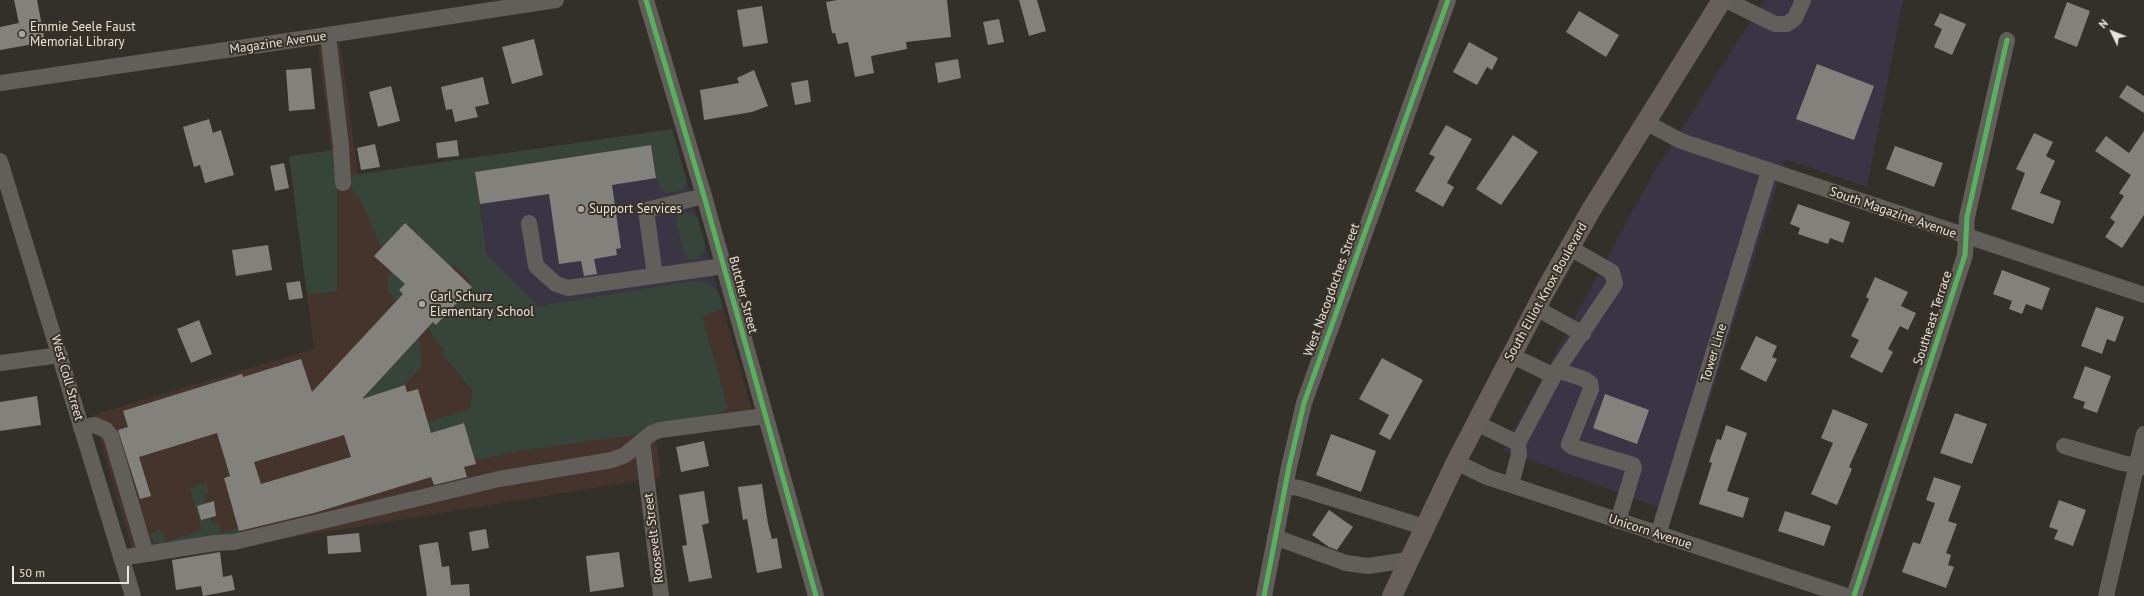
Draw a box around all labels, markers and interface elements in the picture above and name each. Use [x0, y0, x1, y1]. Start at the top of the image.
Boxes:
north arrow [2092, 12, 2132, 52]
text: N [2096, 16, 2111, 31]
place label: Emmie Seele Faust Memorial Library [30, 19, 136, 50]
marker: Emmie Seele Faust Memorial Library [17, 29, 27, 39]
street label: Magazine Avenue [229, 29, 327, 57]
street label: South Magazine Avenue [1828, 184, 1958, 242]
place label: Support Services [589, 201, 682, 217]
marker: Support Services [576, 204, 586, 214]
street label: South Elliot Knox Boulevard [1501, 220, 1591, 364]
street label: West Nacogdoches Street [1301, 221, 1363, 359]
street label: Butcher Street [725, 255, 761, 335]
street label: Southeast Terrace [1910, 269, 1956, 367]
place label: Carl Schurz Elementary School [430, 289, 534, 320]
marker: Carl Schurz Elementary School [417, 299, 427, 309]
street label: Tower Line [1698, 322, 1730, 384]
street label: West Coll Street [47, 333, 87, 423]
street label: Roosevelt Street [641, 492, 667, 584]
street label: Unicorn Avenue [1606, 511, 1694, 553]
scale bar [14, 558, 131, 584]
text: 50 m [19, 565, 45, 580]

